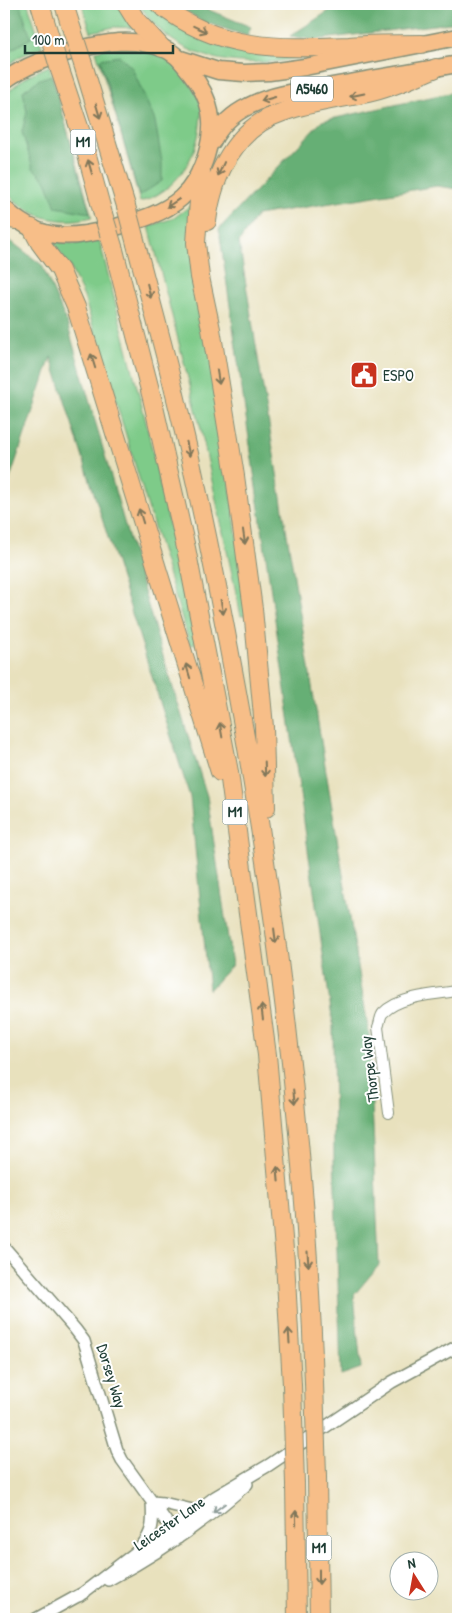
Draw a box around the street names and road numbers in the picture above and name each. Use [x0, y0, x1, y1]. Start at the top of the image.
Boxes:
road number: A5460 [291, 76, 333, 102]
road number: M1 [70, 130, 96, 154]
road number: M1 [222, 800, 248, 824]
street label: Thorpe Way [354, 1034, 384, 1103]
street label: Dorsey Way [92, 1341, 132, 1411]
street label: Leicester Lane [129, 1490, 209, 1556]
road number: M1 [306, 1536, 332, 1560]

